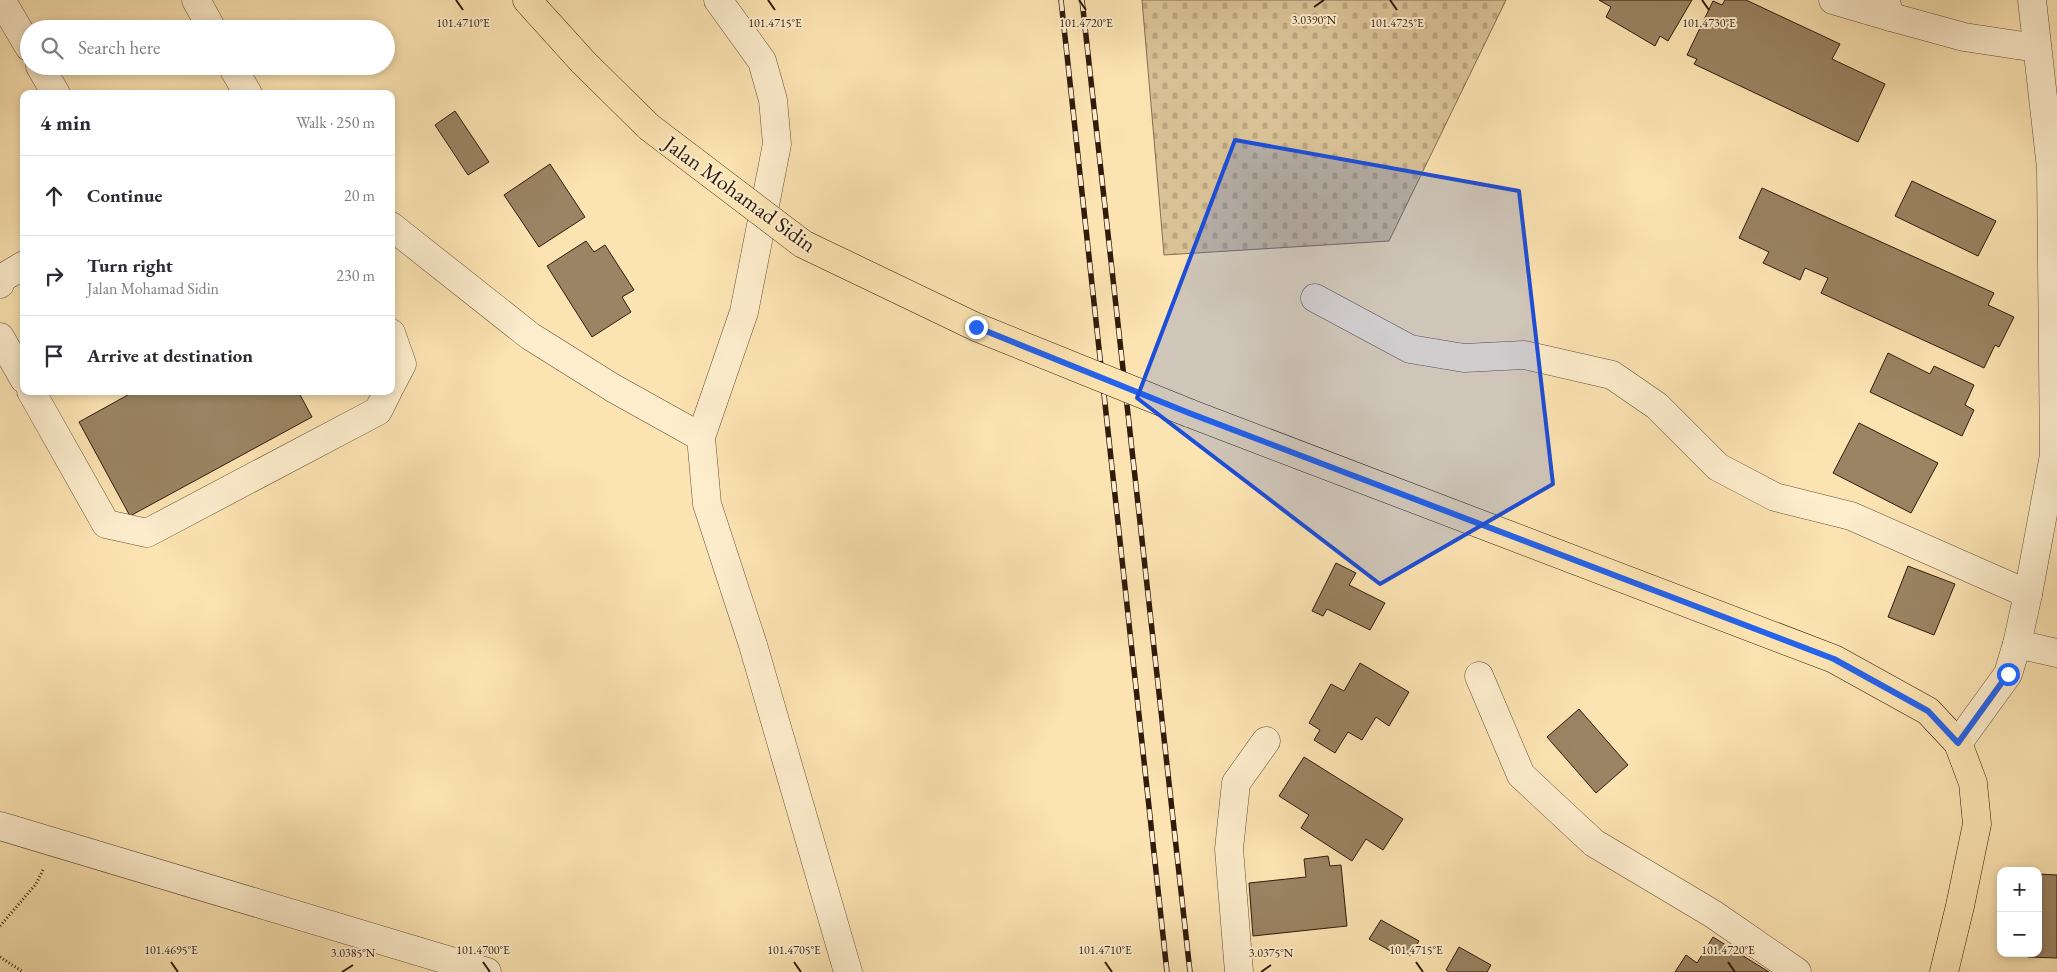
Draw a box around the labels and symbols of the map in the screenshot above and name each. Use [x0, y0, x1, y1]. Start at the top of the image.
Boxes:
text: 3.0390°N [1292, 12, 1337, 28]
text: 101.4710°E [436, 15, 490, 31]
text: 101.4715°E [748, 15, 802, 31]
text: 101.4720°E [1059, 15, 1113, 31]
text: 101.4725°E [1370, 15, 1424, 31]
text: 101.4730°E [1682, 15, 1736, 31]
street label: Jalan Mohamad Sidin [656, 128, 822, 259]
route end [965, 316, 988, 339]
route start [1997, 663, 2020, 686]
text: 101.4695°E [144, 942, 198, 958]
text: 101.4700°E [456, 942, 510, 958]
text: 101.4705°E [767, 942, 821, 958]
text: 101.4710°E [1078, 942, 1132, 958]
text: 101.4715°E [1389, 942, 1443, 958]
text: 101.4720°E [1701, 942, 1755, 958]
text: 3.0385°N [331, 945, 376, 961]
text: 3.0375°N [1249, 945, 1294, 961]

